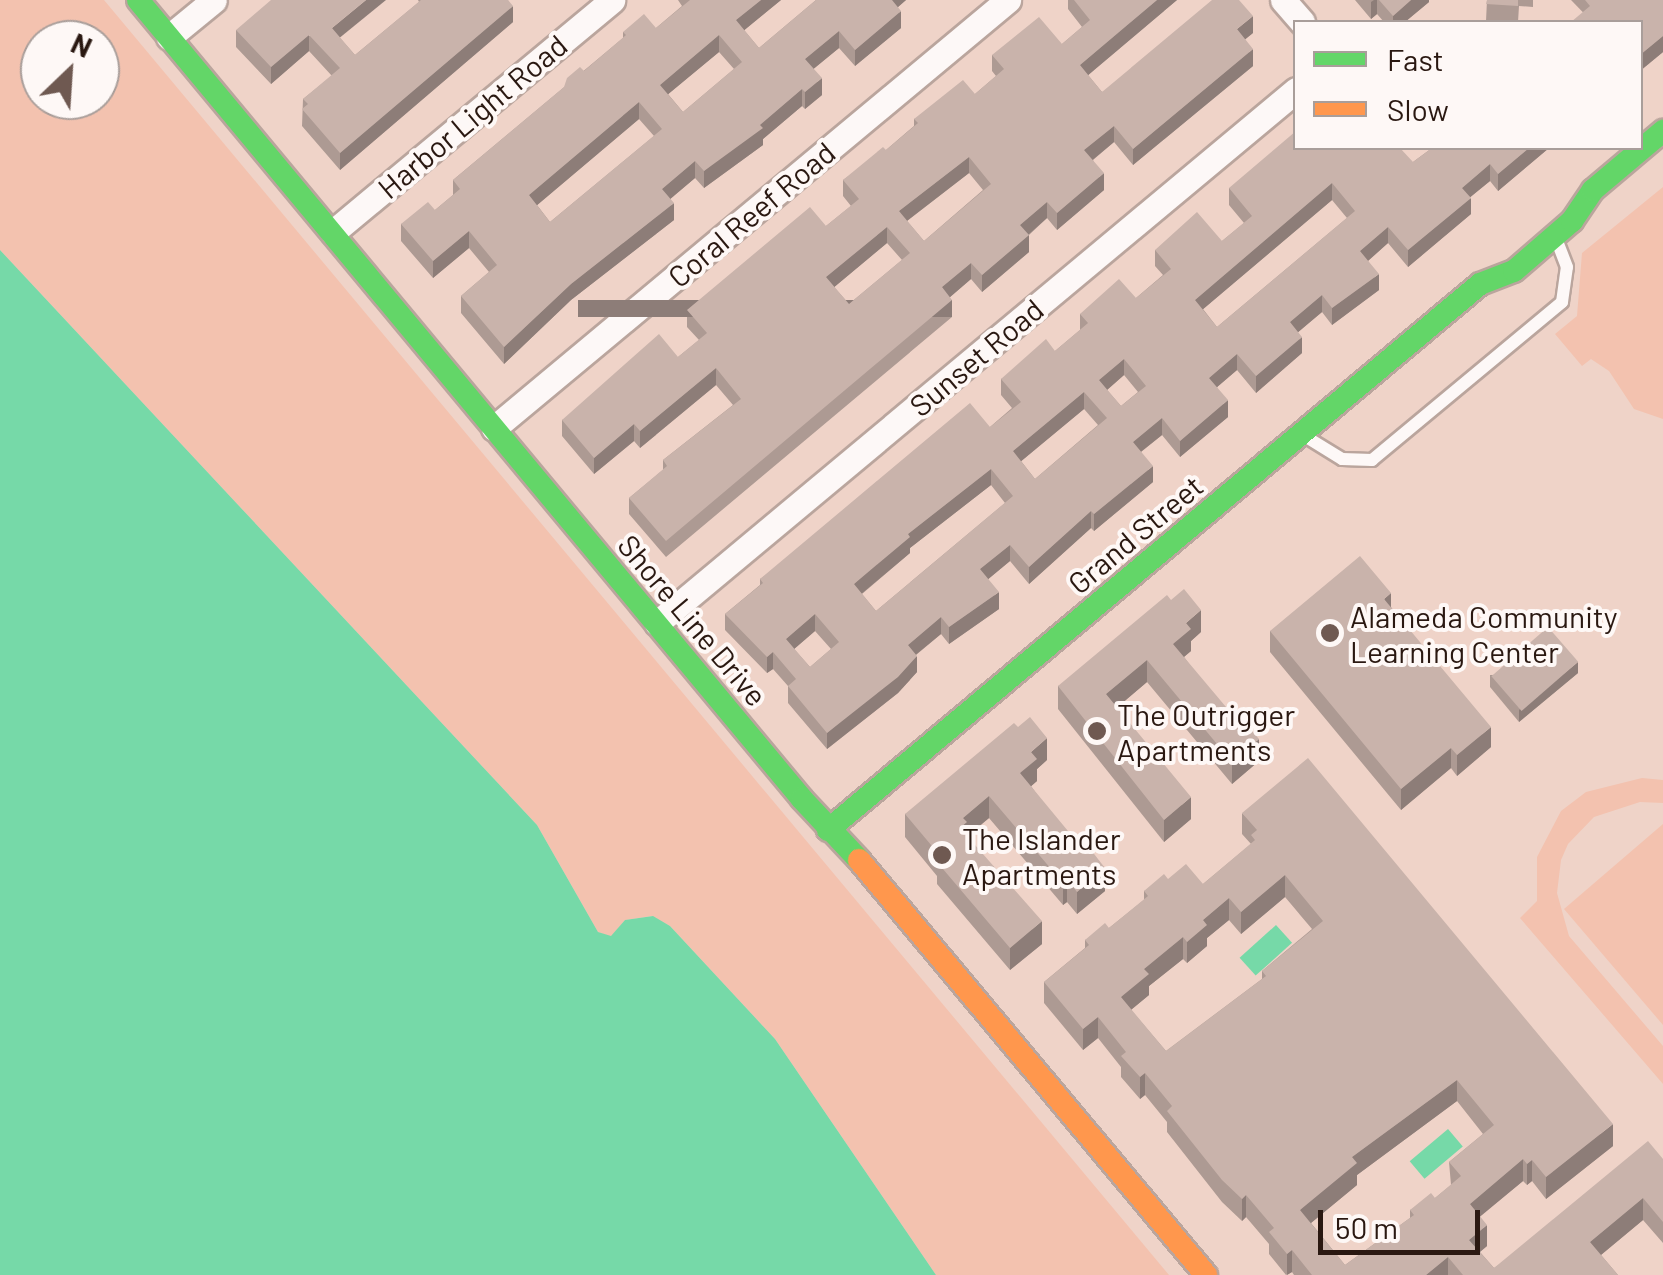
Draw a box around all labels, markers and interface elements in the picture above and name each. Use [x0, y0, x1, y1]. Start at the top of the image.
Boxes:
north arrow [20, 20, 120, 120]
legend [1293, 20, 1643, 150]
text: N [66, 25, 97, 64]
street label: Harbor Light Road [370, 27, 574, 205]
text: Fast [1387, 41, 1444, 77]
text: Slow [1387, 91, 1449, 127]
street label: Coral Reef Road [660, 134, 842, 294]
street label: Sunset Road [902, 291, 1050, 423]
street label: Grand Street [1060, 467, 1210, 601]
street label: Shore Line Drive [611, 527, 775, 713]
place label: Alameda Community Learning Center [1350, 598, 1618, 668]
marker: Alameda Community Learning Center [1319, 622, 1341, 644]
place label: The Outrigger Apartments [1117, 696, 1295, 766]
marker: The Outrigger Apartments [1086, 720, 1108, 742]
place label: The Islander Apartments [962, 820, 1121, 890]
marker: The Islander Apartments [931, 844, 953, 866]
scale bar [1323, 1190, 1486, 1252]
text: 50 m [1335, 1209, 1398, 1245]

